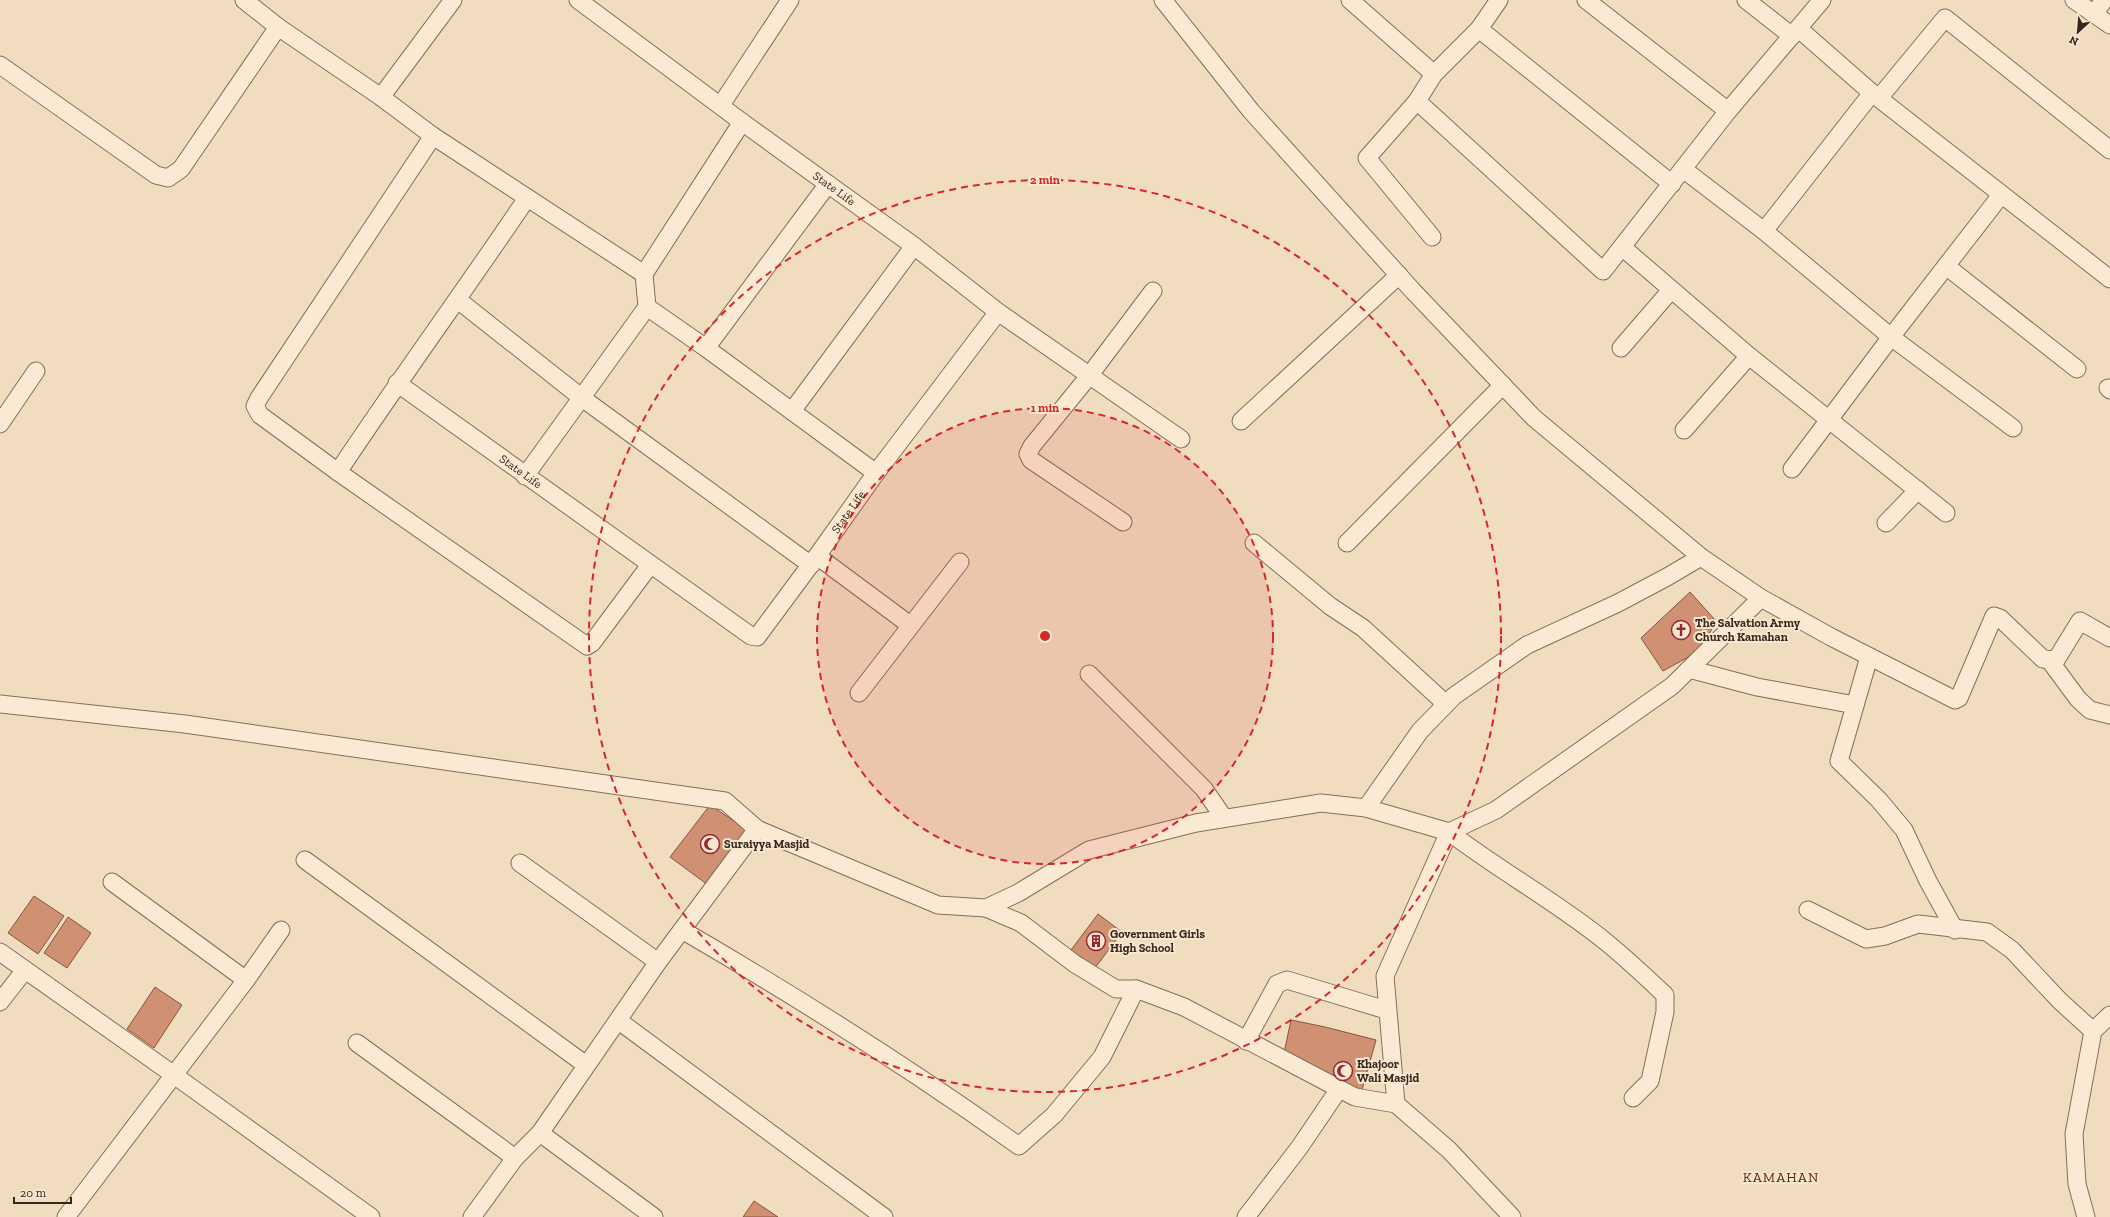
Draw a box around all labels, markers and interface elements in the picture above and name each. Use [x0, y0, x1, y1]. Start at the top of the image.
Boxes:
north arrow [2058, 12, 2098, 52]
text: N [2067, 33, 2080, 48]
street label: State Life [810, 168, 858, 209]
text: 2 min [1030, 173, 1060, 187]
text: 1 min [1031, 401, 1059, 415]
street label: State Life [497, 451, 545, 491]
street label: State Life [828, 488, 868, 536]
place label: The Salvation Army Church Kamahan [1695, 616, 1801, 644]
church icon: The Salvation Army Church Kamahan [1670, 619, 1692, 641]
centre of rings [1038, 629, 1052, 643]
mosque icon: Suraiyya Masjid [699, 833, 721, 855]
place label: Suraiyya Masjid [724, 837, 810, 852]
place label: Government Girls High School [1110, 927, 1205, 955]
building icon: Government Girls High School [1085, 930, 1107, 952]
place label: Khajoor Wali Masjid [1357, 1057, 1420, 1086]
mosque icon: Khajoor Wali Masjid [1332, 1060, 1354, 1082]
district label: KAMAHAN [1743, 1169, 1819, 1186]
scale bar [14, 1179, 71, 1205]
text: 20 m [20, 1186, 47, 1200]

